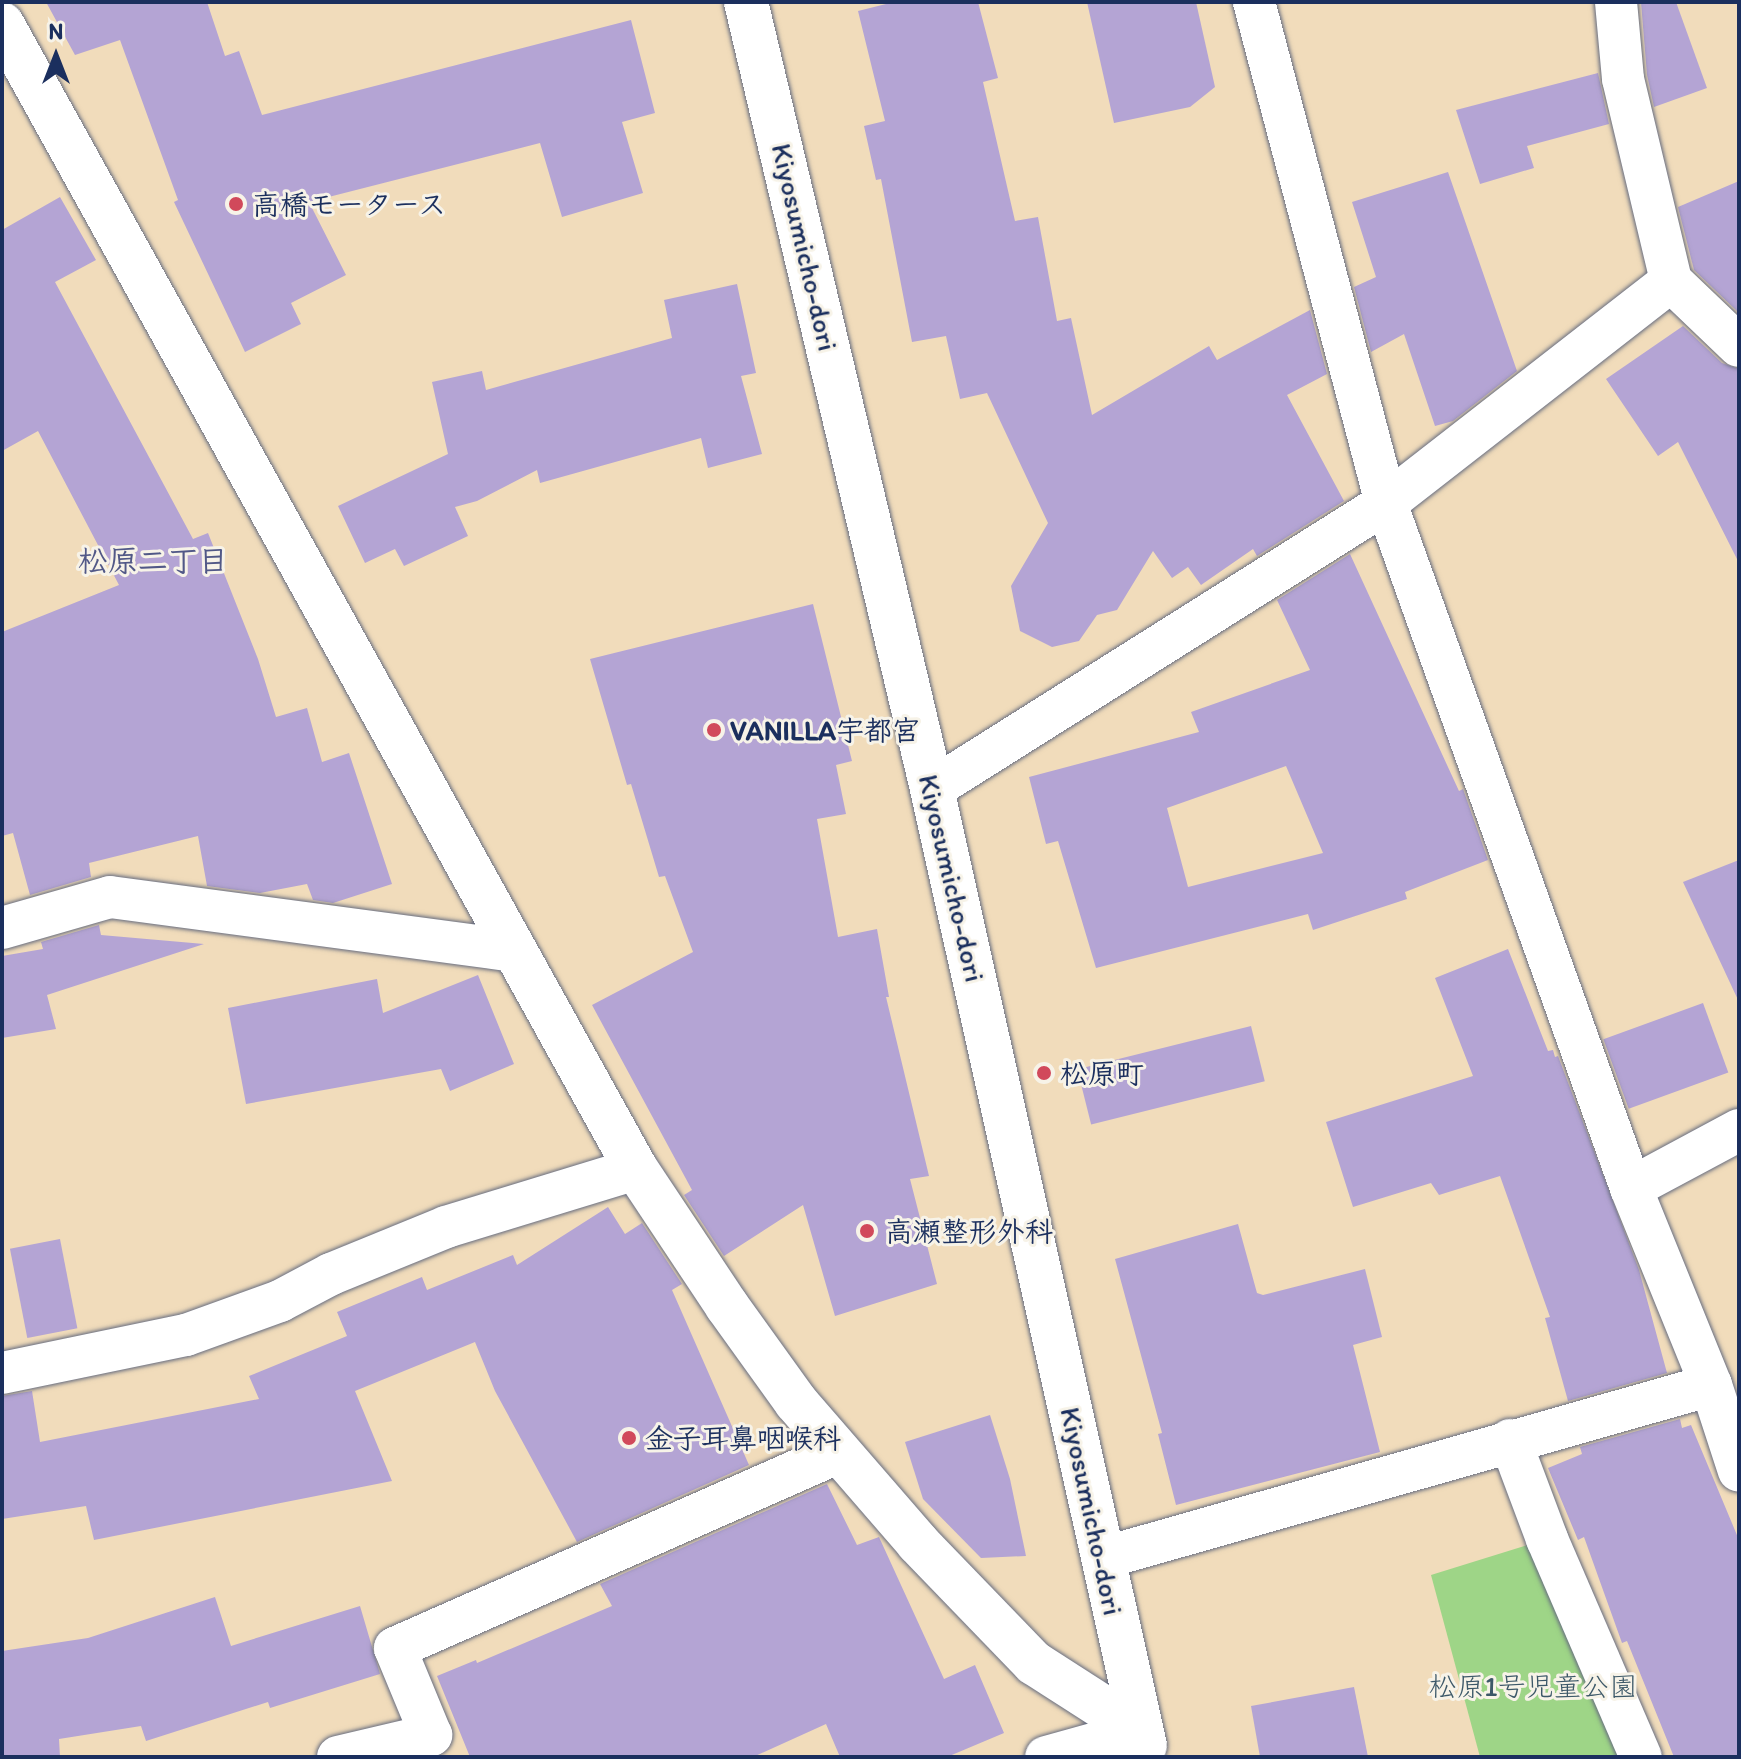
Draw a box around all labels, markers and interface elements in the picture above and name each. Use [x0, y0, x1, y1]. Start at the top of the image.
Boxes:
north arrow [16, 16, 96, 96]
text: N [49, 18, 63, 45]
street label: Kiyosumicho-dori [765, 140, 845, 354]
place label: 高橋モータース [252, 187, 448, 221]
marker: 高橋モータース [227, 195, 245, 213]
district label: 松原二丁目 [78, 543, 228, 579]
place label: VANILLA宇都宮 [730, 713, 920, 747]
marker: VANILLA宇都宮 [705, 721, 723, 739]
street label: Kiyosumicho-dori [912, 771, 992, 985]
place label: 松原町 [1060, 1056, 1144, 1090]
marker: 松原町 [1035, 1064, 1053, 1082]
place label: 高瀬整形外科 [885, 1214, 1053, 1248]
marker: 高瀬整形外科 [856, 1220, 878, 1242]
street label: Kiyosumicho-dori [1054, 1404, 1130, 1618]
place label: 金子耳鼻咽喉科 [645, 1421, 841, 1455]
marker: 金子耳鼻咽喉科 [620, 1429, 638, 1447]
park label: 松原1号児童公園 [1429, 1669, 1637, 1703]

